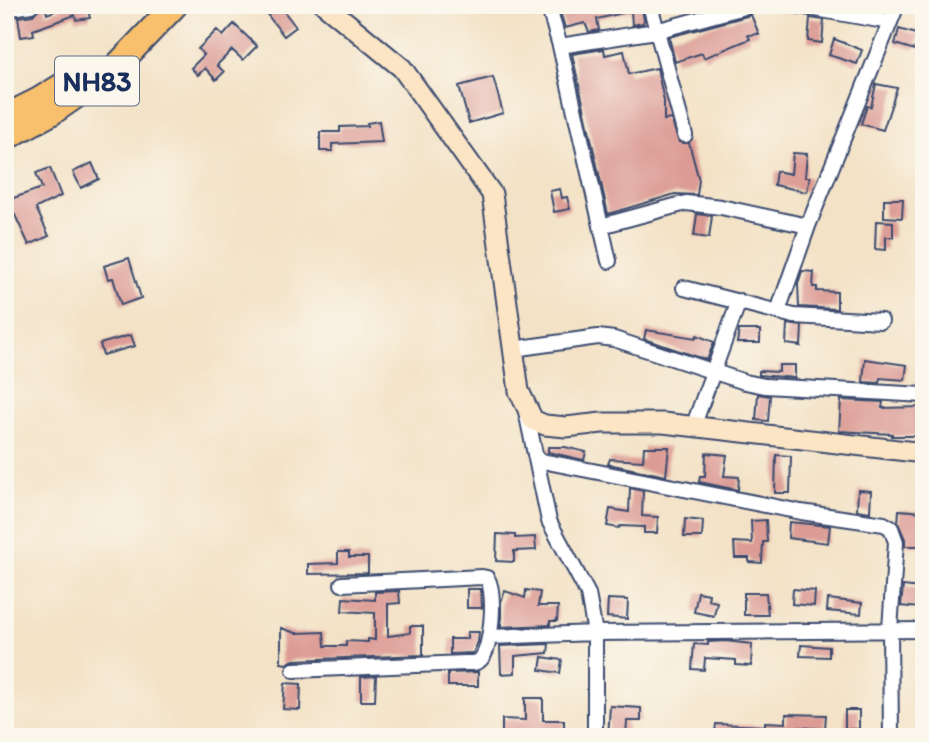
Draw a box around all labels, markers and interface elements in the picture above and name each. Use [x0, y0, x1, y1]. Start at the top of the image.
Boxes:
road number: NH83 [55, 56, 139, 106]

